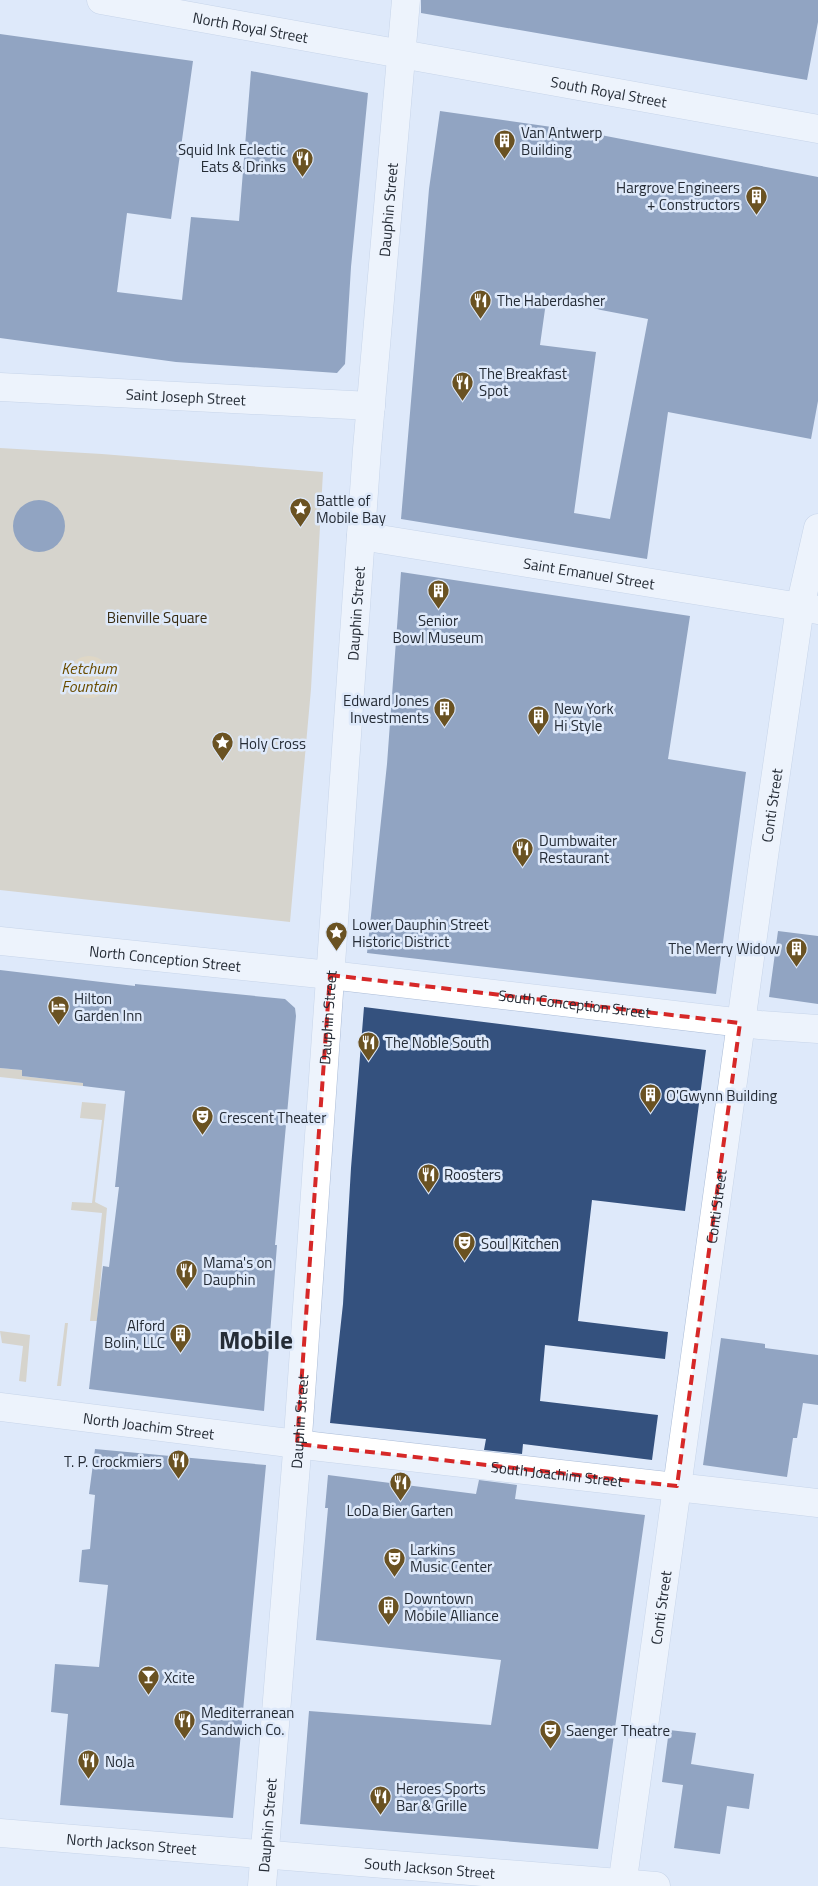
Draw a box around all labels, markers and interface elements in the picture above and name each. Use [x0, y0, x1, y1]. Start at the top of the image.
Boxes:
street label: North Royal Street [191, 5, 311, 49]
street label: South Royal Street [549, 70, 670, 113]
place label: Van Antwerp Building [521, 121, 603, 161]
building icon: Van Antwerp Building [493, 129, 517, 160]
place label: Squid Ink Eclectic Eats & Drinks [178, 138, 286, 178]
restaurant icon: Squid Ink Eclectic Eats & Drinks [290, 146, 314, 177]
street label: Dauphin Street [372, 161, 403, 258]
place label: Hargrove Engineers + Constructors [616, 176, 740, 216]
building icon: Hargrove Engineers + Constructors [744, 184, 768, 215]
restaurant icon: The Haberdasher [469, 288, 493, 319]
place label: The Haberdasher [497, 289, 605, 312]
place label: The Breakfast Spot [479, 362, 568, 402]
restaurant icon: The Breakfast Spot [451, 370, 475, 401]
street label: Saint Joseph Street [125, 382, 247, 411]
place label: Battle of Mobile Bay [316, 489, 386, 529]
place icon: Battle of Mobile Bay [288, 497, 312, 528]
street label: Saint Emanuel Street [522, 551, 657, 595]
street label: Dauphin Street [341, 565, 370, 661]
building icon: Senior Bowl Museum [426, 579, 450, 610]
park label: Bienville Square [107, 606, 207, 629]
place label: Senior Bowl Museum [393, 609, 483, 649]
water label: Ketchum Fountain [61, 656, 118, 698]
place label: Edward Jones Investments [343, 689, 429, 729]
building icon: Edward Jones Investments [433, 697, 457, 728]
place label: New York Hi Style [554, 697, 614, 737]
building icon: New York Hi Style [526, 705, 550, 736]
place icon: Holy Cross [211, 731, 235, 762]
place label: Holy Cross [239, 732, 306, 755]
street label: Conti Street [755, 766, 788, 844]
place label: Dumbwaiter Restaurant [539, 829, 617, 869]
restaurant icon: Dumbwaiter Restaurant [511, 837, 535, 868]
place label: Lower Dauphin Street Historic District [352, 913, 490, 953]
place icon: Lower Dauphin Street Historic District [324, 921, 348, 952]
building icon: The Merry Widow [784, 936, 808, 967]
place label: The Merry Widow [668, 937, 780, 960]
street label: North Conception Street [88, 939, 243, 977]
street label: Dauphin Street [313, 969, 342, 1065]
street label: South Conception Street [497, 983, 653, 1024]
place label: Hilton Garden Inn [74, 987, 142, 1027]
hotel icon: Hilton Garden Inn [46, 995, 70, 1026]
restaurant icon: The Noble South [357, 1030, 381, 1061]
place label: The Noble South [385, 1031, 489, 1054]
building icon: O'Gwynn Building [638, 1083, 662, 1114]
place label: O'Gwynn Building [666, 1084, 777, 1107]
theatre icon: Crescent Theater [191, 1105, 215, 1136]
place label: Crescent Theater [219, 1106, 326, 1129]
restaurant icon: Roosters [416, 1162, 440, 1193]
place label: Roosters [444, 1163, 501, 1186]
street label: Conti Street [699, 1167, 732, 1245]
theatre icon: Soul Kitchen [453, 1231, 477, 1262]
place label: Soul Kitchen [481, 1232, 559, 1255]
place label: Mama's on Dauphin [203, 1251, 272, 1291]
restaurant icon: Mama's on Dauphin [175, 1259, 199, 1290]
place label: Alford Bolin, LLC [104, 1314, 165, 1354]
district label: Mobile [219, 1321, 293, 1359]
building icon: Alford Bolin, LLC [169, 1322, 193, 1353]
street label: Dauphin Street [284, 1373, 314, 1469]
street label: North Joachim Street [82, 1406, 216, 1445]
restaurant icon: T. P. Crockmiers [166, 1449, 190, 1480]
place label: T. P. Crockmiers [64, 1450, 162, 1473]
street label: South Joachim Street [490, 1455, 625, 1493]
restaurant icon: LoDa Bier Garten [388, 1470, 412, 1501]
place label: LoDa Bier Garten [347, 1499, 453, 1522]
place label: Larkins Music Center [410, 1538, 492, 1578]
theatre icon: Larkins Music Center [382, 1546, 406, 1577]
street label: Conti Street [644, 1568, 677, 1646]
place label: Downtown Mobile Alliance [404, 1587, 499, 1627]
building icon: Downtown Mobile Alliance [376, 1595, 400, 1626]
bar icon: Xcite [136, 1665, 160, 1696]
place label: Xcite [164, 1666, 195, 1689]
place label: Mediterranean Sandwich Co. [201, 1701, 294, 1741]
restaurant icon: Mediterranean Sandwich Co. [173, 1709, 197, 1740]
theatre icon: Saenger Theatre [538, 1718, 562, 1749]
place label: Saenger Theatre [566, 1719, 670, 1742]
restaurant icon: NoJa [77, 1749, 101, 1780]
place label: NoJa [105, 1750, 135, 1773]
street label: Dauphin Street [252, 1776, 282, 1873]
place label: Heroes Sports Bar & Grille [396, 1777, 486, 1817]
restaurant icon: Heroes Sports Bar & Grille [368, 1785, 392, 1816]
street label: North Jackson Street [66, 1827, 198, 1860]
street label: South Jackson Street [363, 1851, 497, 1885]

